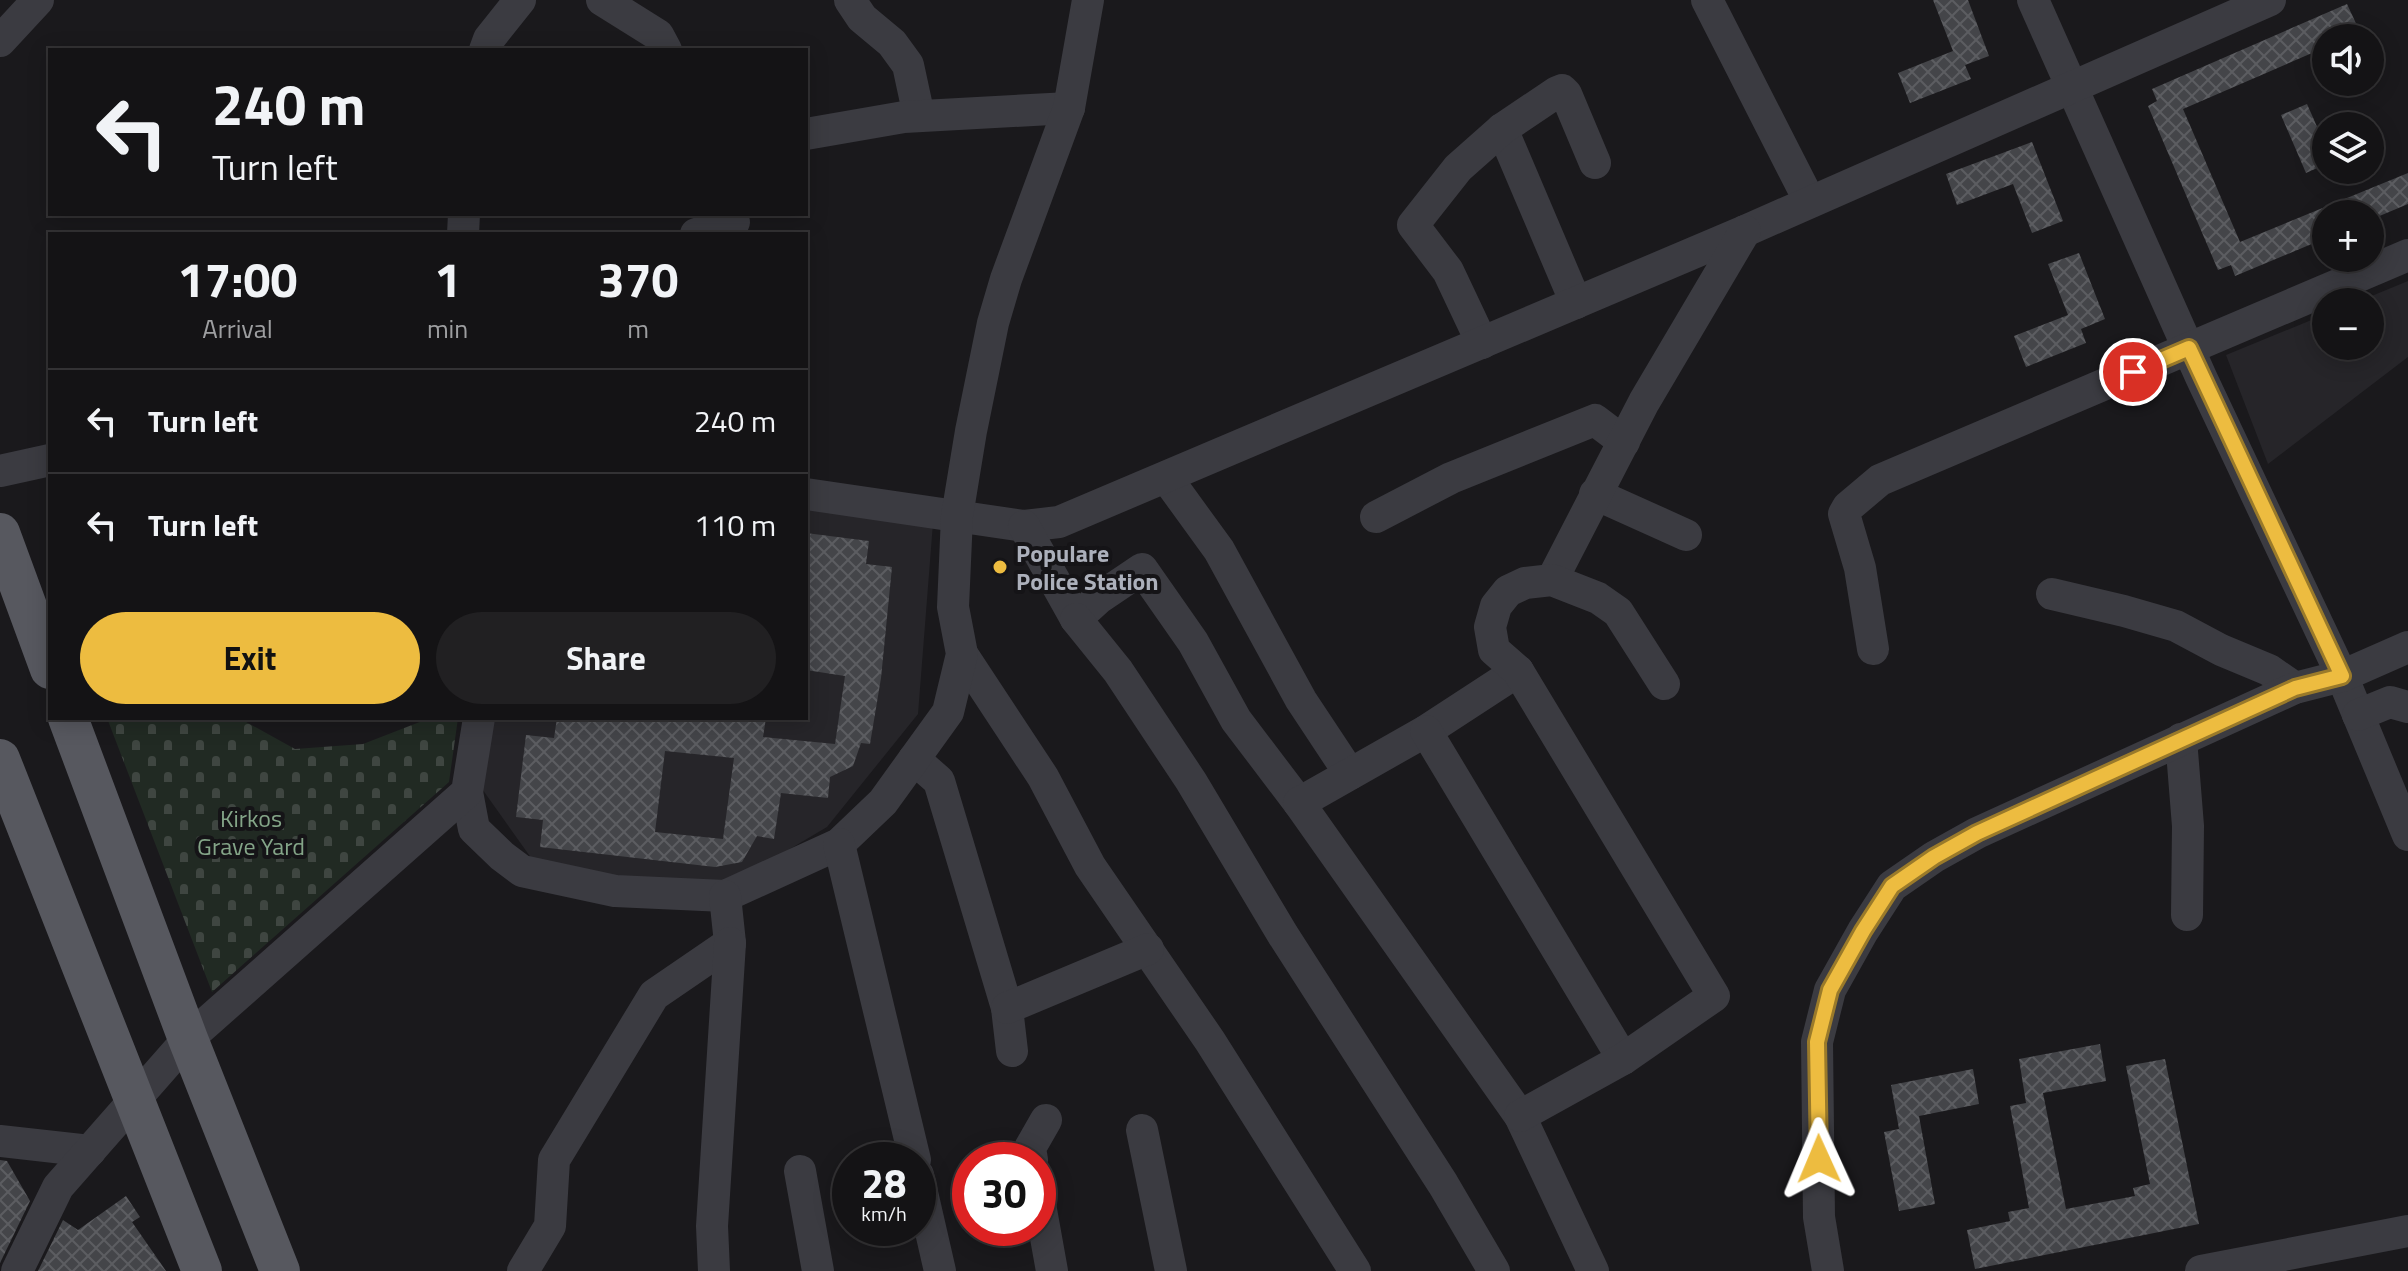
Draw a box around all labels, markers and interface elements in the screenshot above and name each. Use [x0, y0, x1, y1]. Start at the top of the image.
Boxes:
map controls [2312, 24, 2384, 360]
button: sound [2312, 24, 2384, 96]
text: 240 m [212, 62, 365, 147]
icon: left [80, 80, 184, 184]
button: layers [2312, 112, 2384, 184]
text: Turn left [212, 139, 338, 194]
button: + [2312, 200, 2384, 272]
text: 17:00 [178, 243, 297, 316]
text: 1 [434, 243, 461, 316]
text: 370 [598, 243, 678, 316]
button: − [2312, 288, 2384, 360]
text: Arrival [202, 309, 273, 348]
text: min [427, 309, 468, 348]
text: m [627, 309, 649, 348]
pin [2099, 338, 2167, 406]
icon: arrive [2111, 350, 2155, 394]
text: Turn left [148, 398, 258, 444]
text: 240 m [694, 398, 776, 444]
icon: left [80, 399, 124, 443]
text: Turn left [148, 502, 258, 548]
text: 110 m [694, 502, 776, 548]
icon: left [80, 503, 124, 547]
place label: Populare Police Station [1016, 535, 1159, 599]
marker: Populare Police Station [991, 558, 1009, 576]
button: Exit [80, 612, 420, 704]
button: Share [436, 612, 776, 704]
park label: Kirkos Grave Yard [197, 800, 305, 864]
position arrow [1777, 1117, 1861, 1201]
speed limit sign: 30 [952, 1142, 1056, 1246]
text: 28 [862, 1153, 906, 1214]
text: km/h [861, 1198, 907, 1229]

